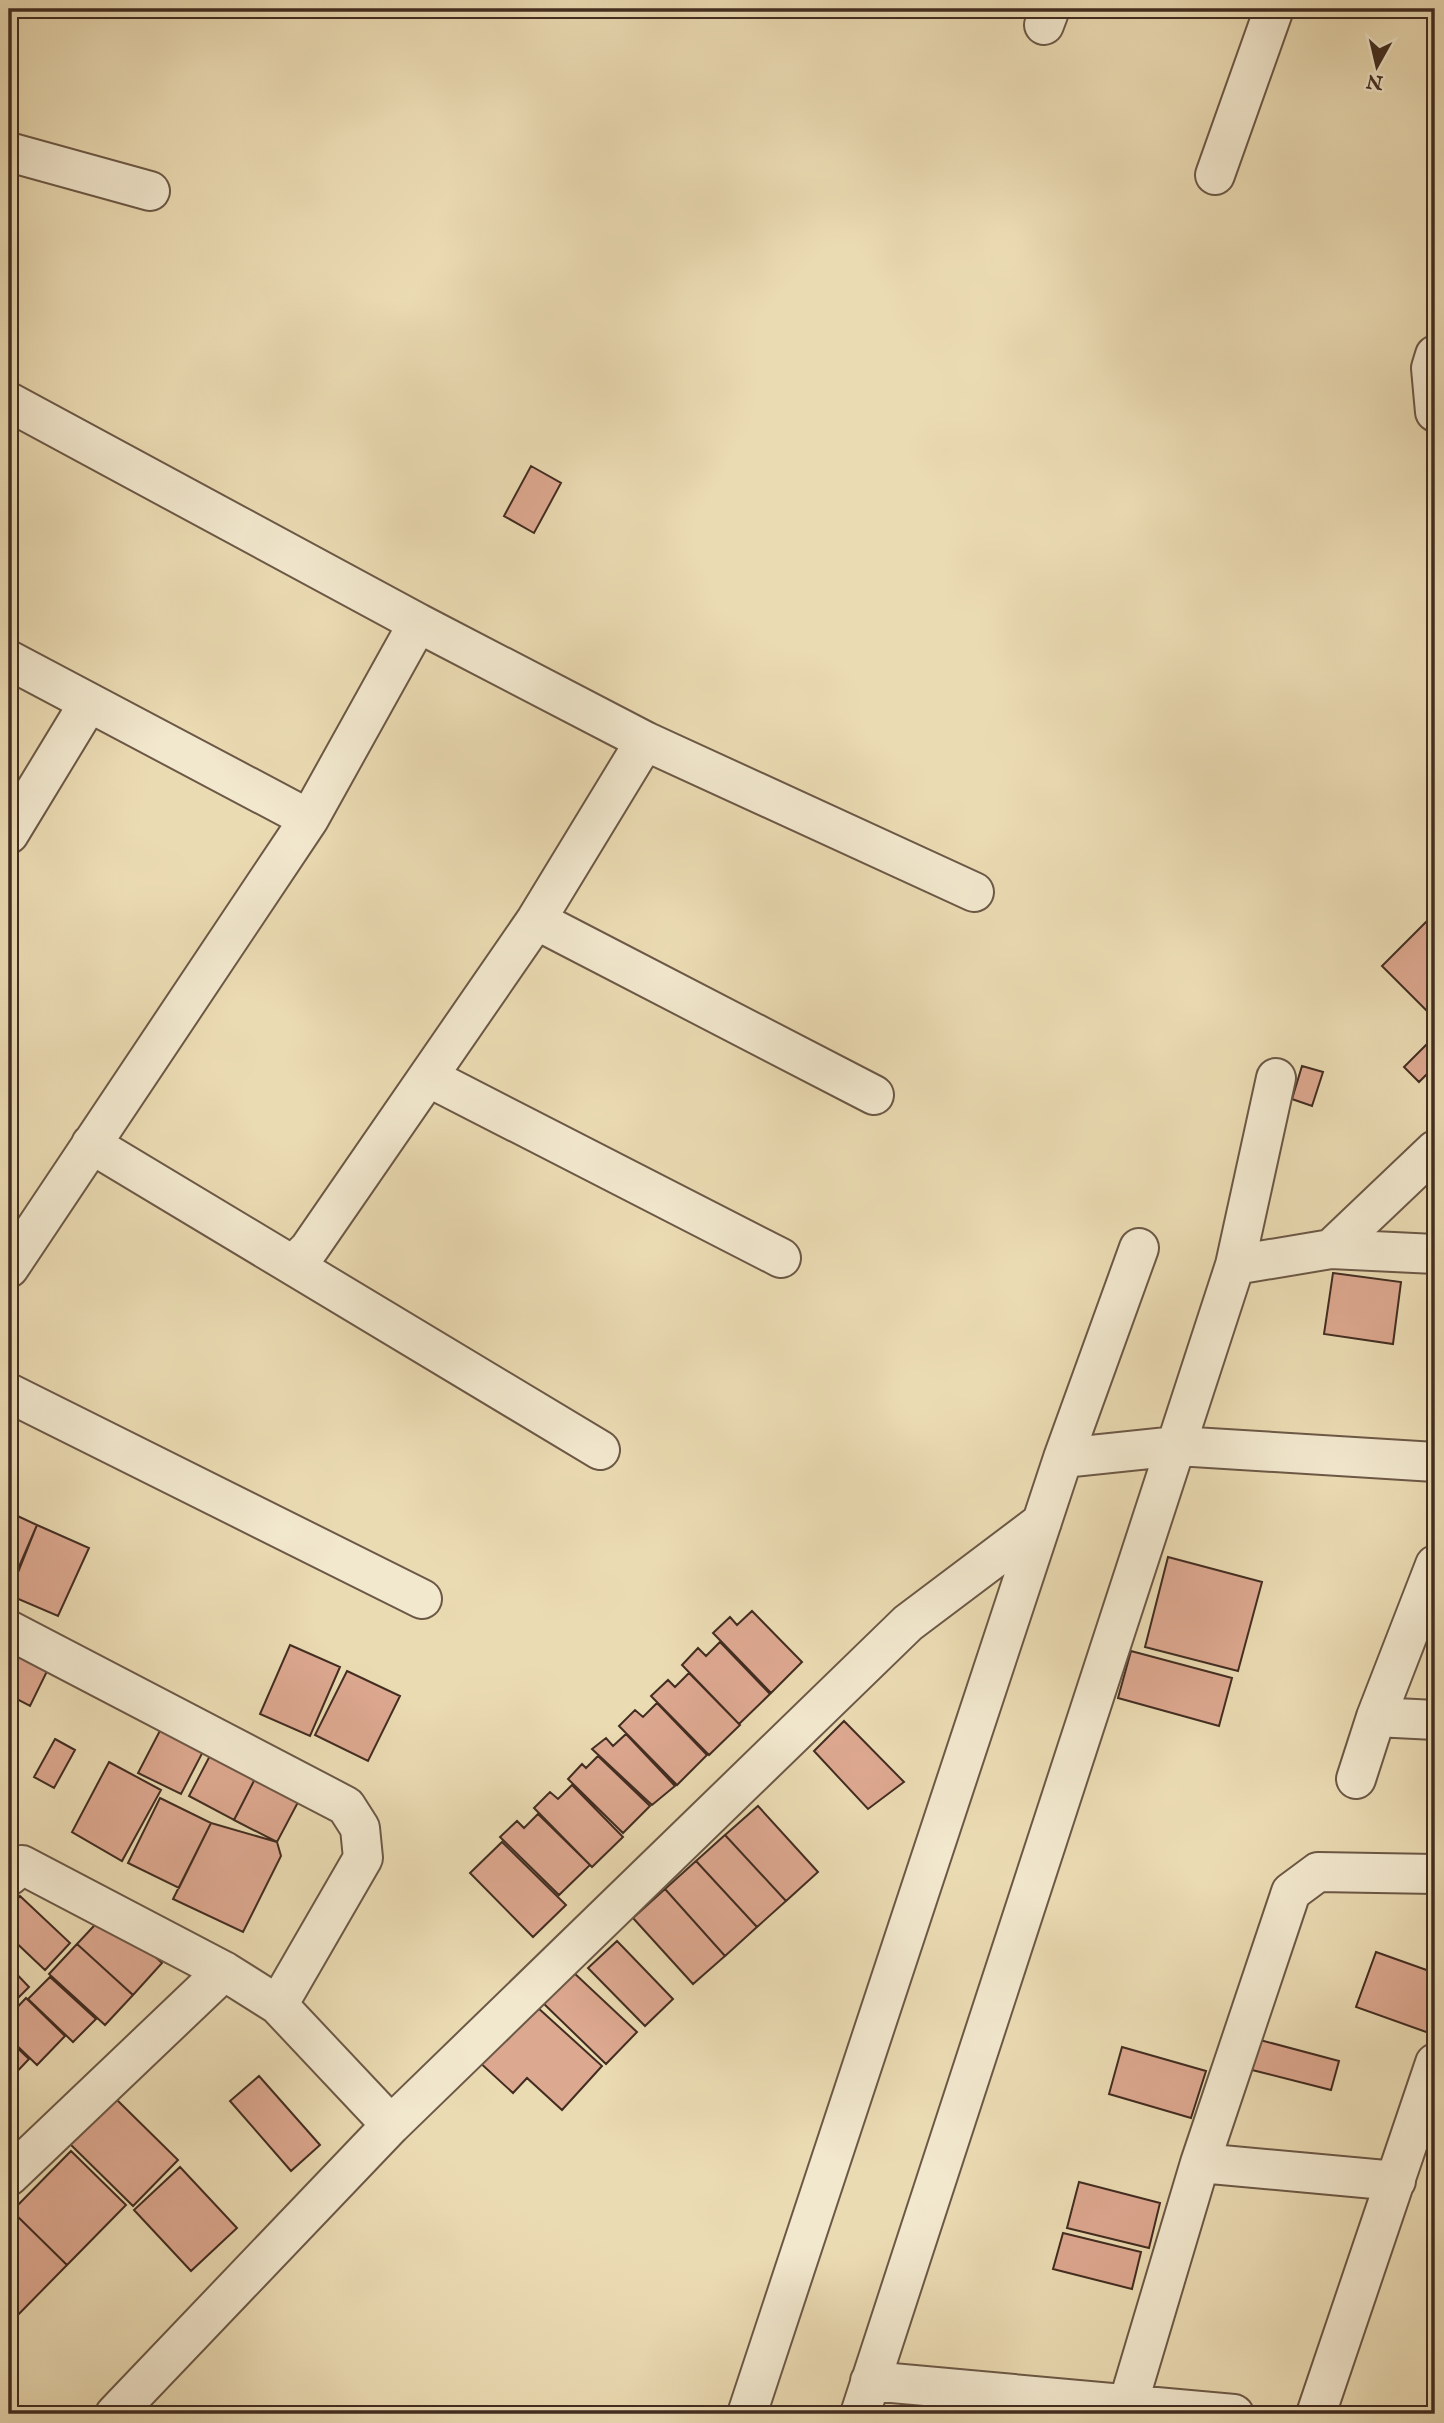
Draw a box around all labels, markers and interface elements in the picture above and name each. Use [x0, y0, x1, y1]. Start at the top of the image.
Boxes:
north arrow [1342, 32, 1412, 102]
text: N [1365, 68, 1386, 94]

